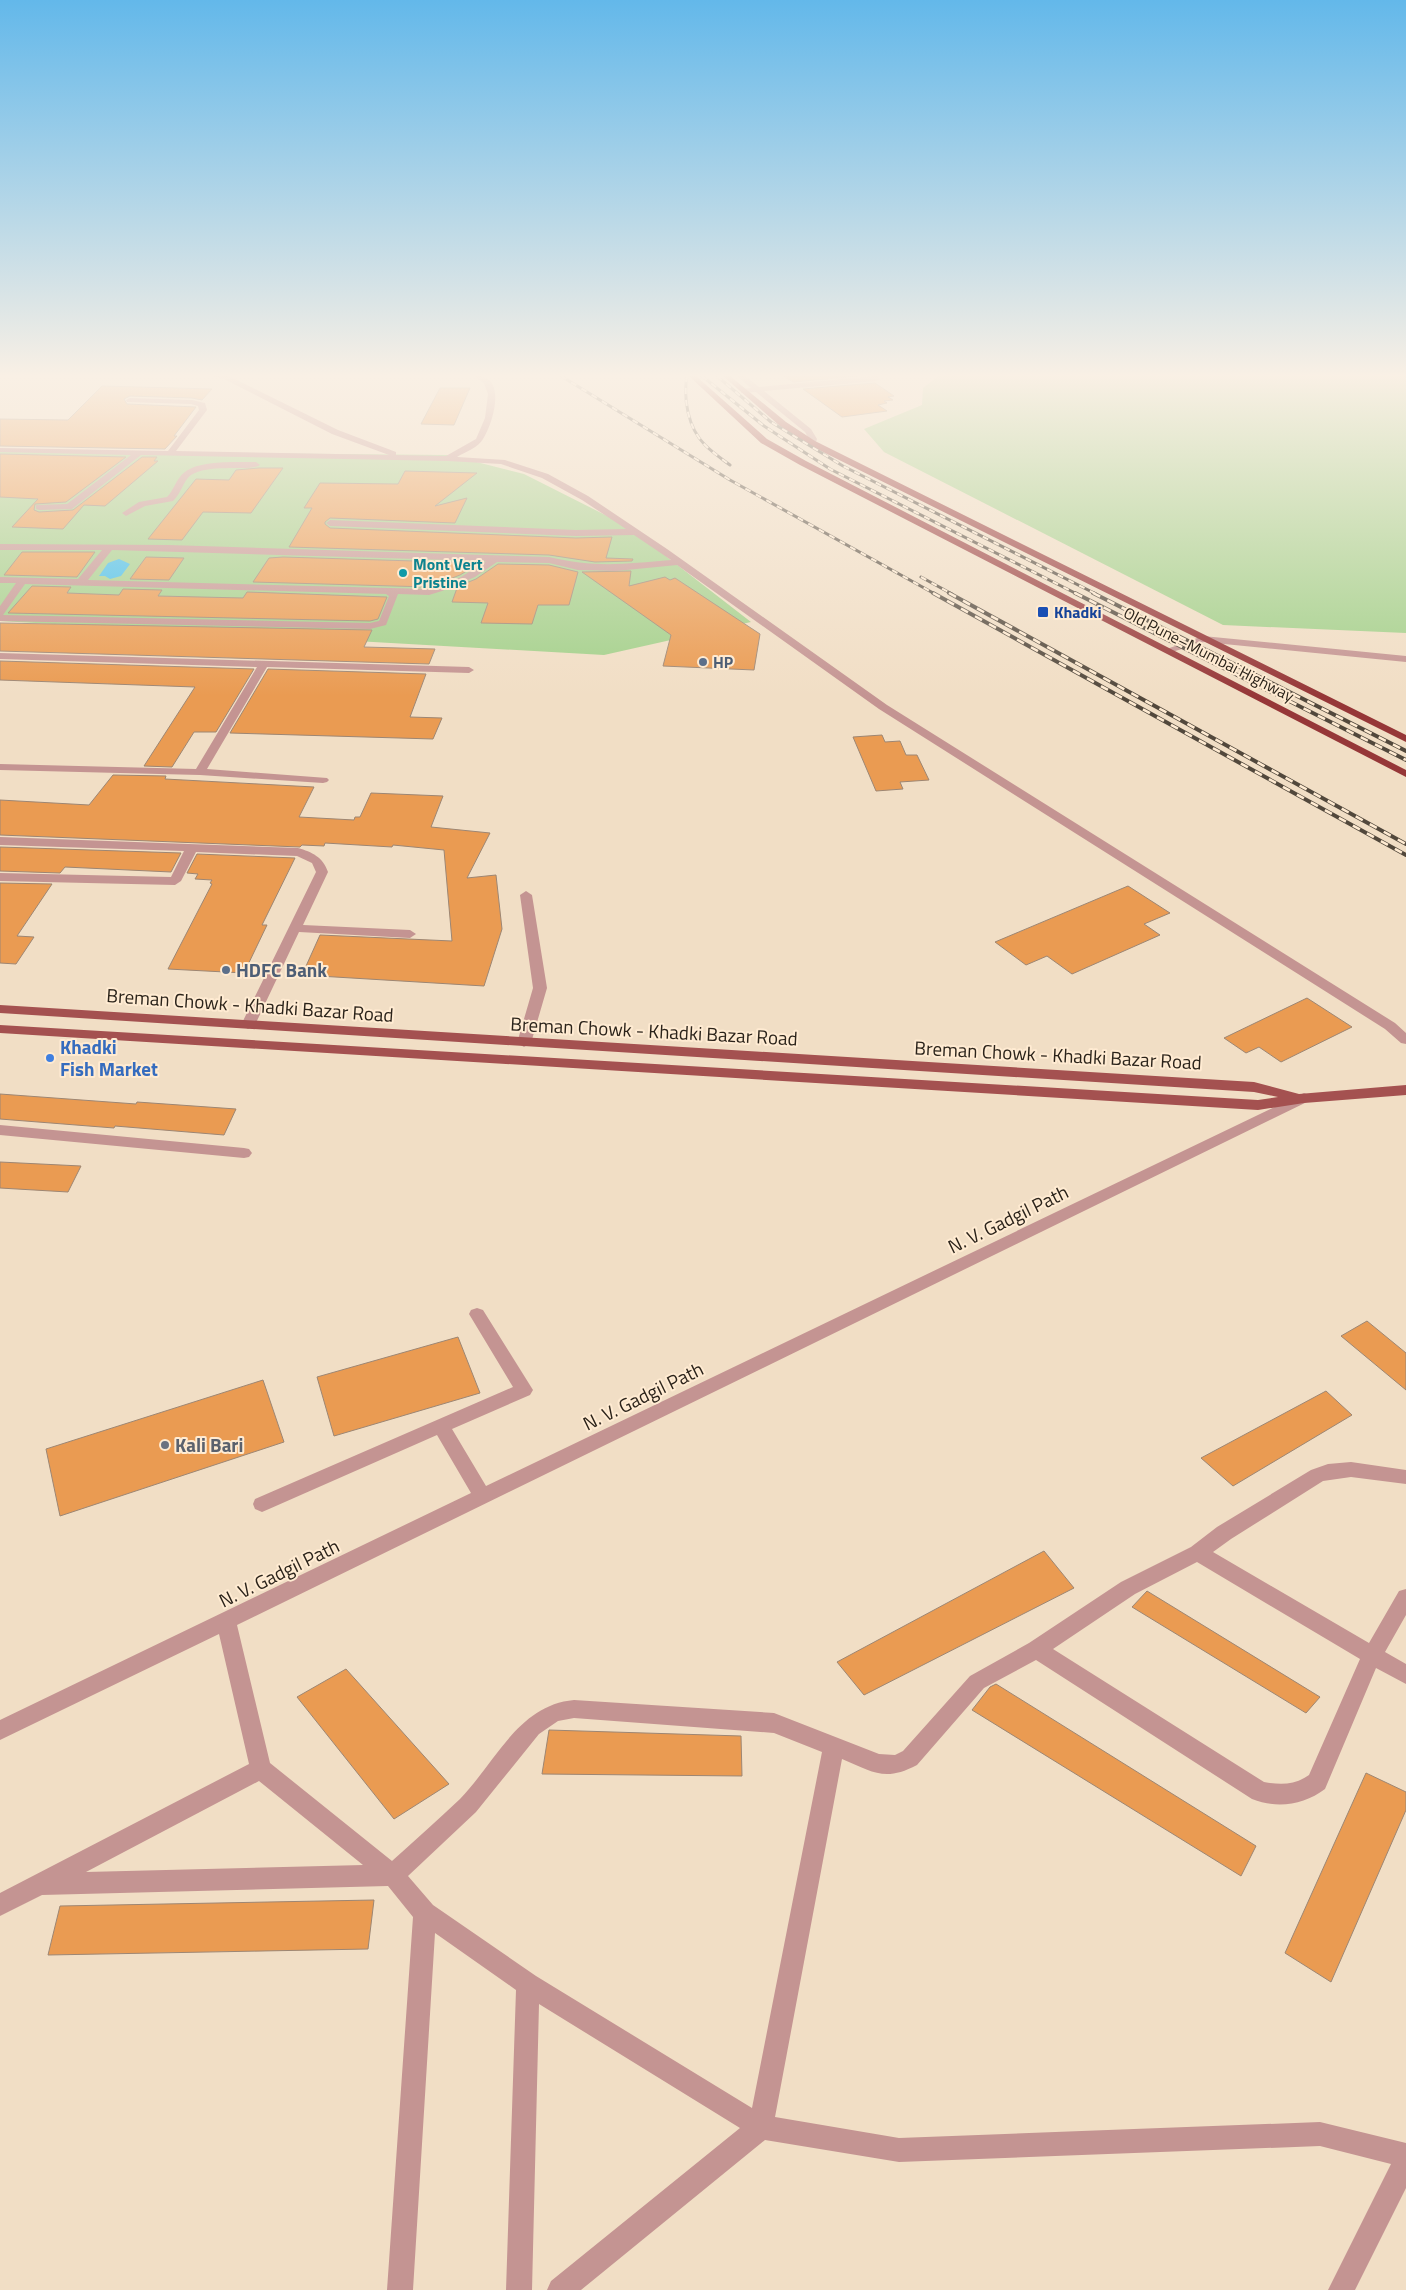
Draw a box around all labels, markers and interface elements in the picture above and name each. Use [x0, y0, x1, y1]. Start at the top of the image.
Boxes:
place label: Mont Vert Pristine [413, 552, 483, 594]
marker: Mont Vert Pristine [397, 567, 409, 579]
place label: Khadki [1054, 600, 1102, 624]
street label: Old Pune–Mumbai Highway [1120, 601, 1299, 708]
marker: Khadki [1036, 605, 1050, 619]
place label: HP [713, 650, 734, 674]
marker: HP [697, 656, 709, 668]
place label: HDFC Bank [236, 955, 327, 984]
marker: HDFC Bank [220, 964, 232, 976]
street label: Breman Chowk - Khadki Bazar Road [106, 980, 394, 1029]
street label: Breman Chowk - Khadki Bazar Road [510, 1008, 798, 1053]
place label: Khadki Fish Market [60, 1032, 158, 1083]
street label: Breman Chowk - Khadki Bazar Road [914, 1032, 1202, 1077]
marker: Khadki Fish Market [44, 1052, 56, 1064]
street label: N. V. Gadgil Path [943, 1177, 1073, 1260]
street label: N. V. Gadgil Path [578, 1354, 708, 1437]
place label: Kali Bari [175, 1430, 243, 1459]
marker: Kali Bari [159, 1439, 171, 1451]
street label: N. V. Gadgil Path [214, 1531, 344, 1614]

